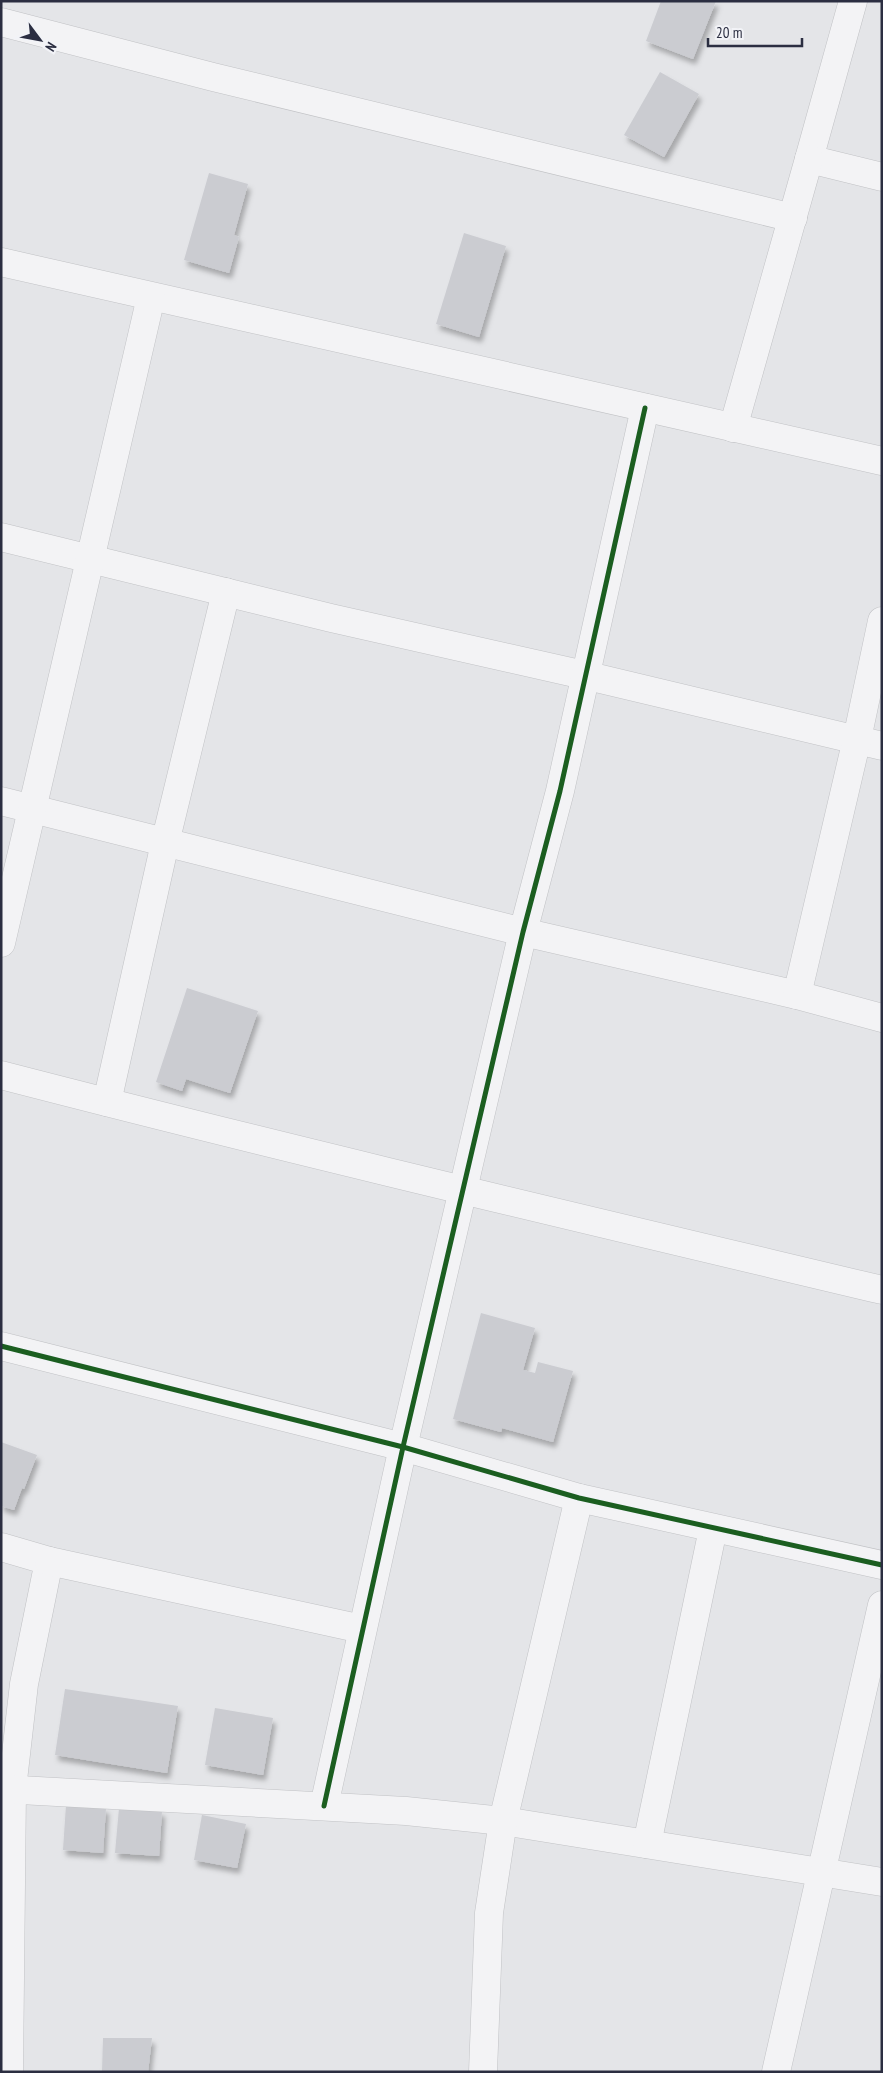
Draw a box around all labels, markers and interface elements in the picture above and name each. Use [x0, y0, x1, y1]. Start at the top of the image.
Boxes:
north arrow [15, 15, 65, 65]
scale bar [708, 15, 802, 47]
text: 20 m [716, 23, 742, 42]
text: N [41, 39, 61, 55]

